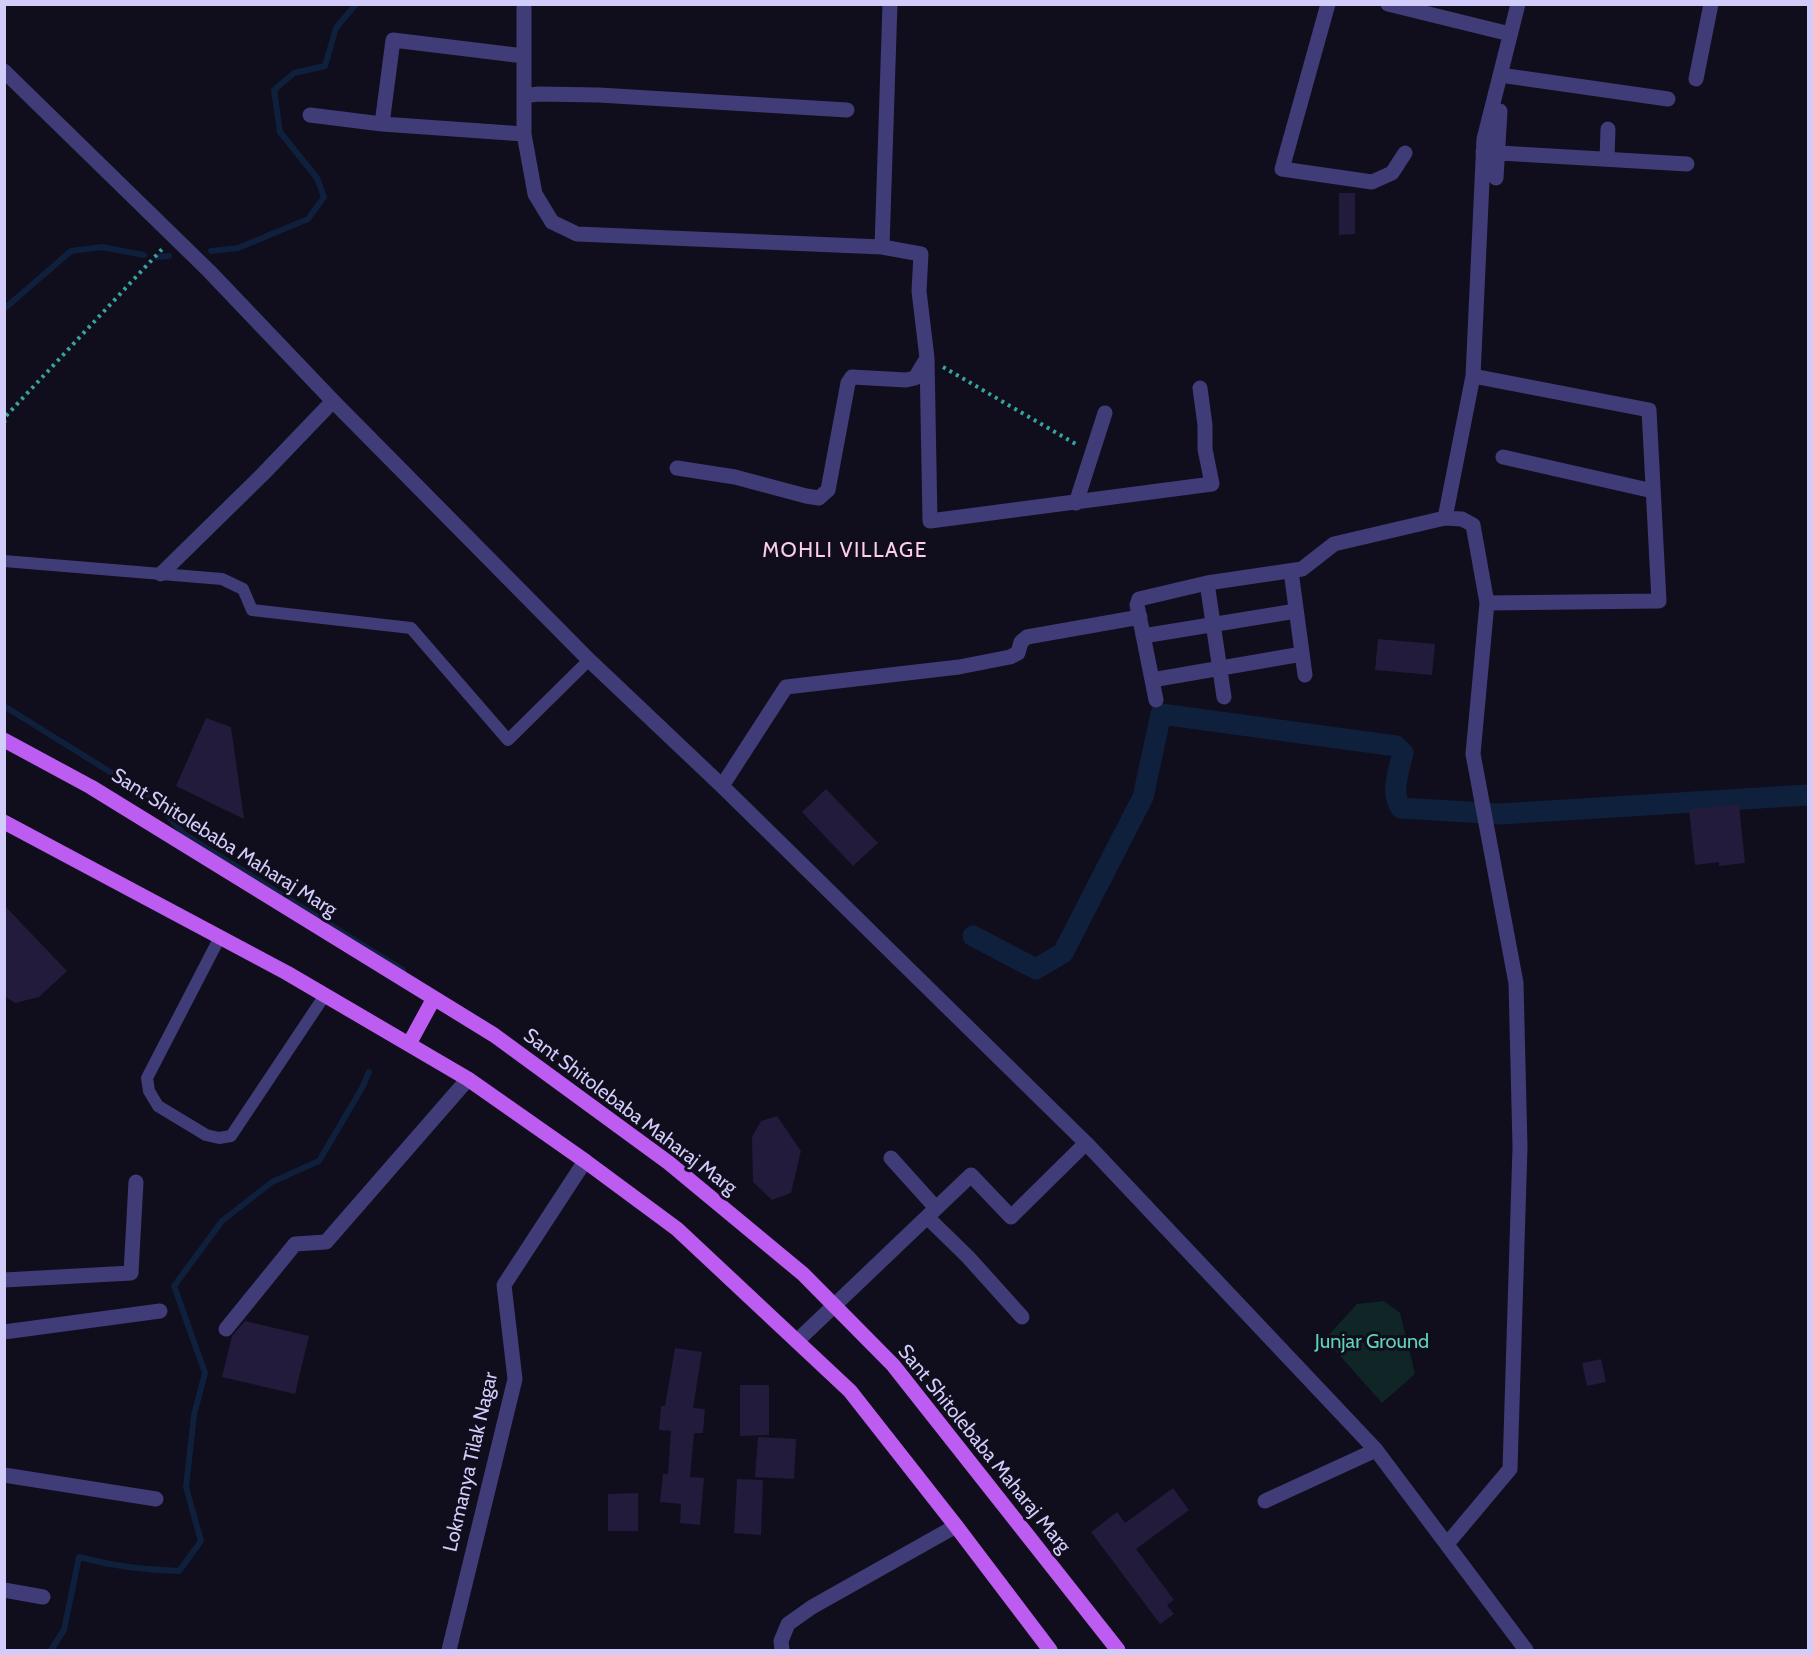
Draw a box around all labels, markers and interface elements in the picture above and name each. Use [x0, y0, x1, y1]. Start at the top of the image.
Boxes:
district label: MOHLI VILLAGE [762, 538, 928, 564]
street label: Sant Shitolebaba Maharaj Marg [107, 764, 341, 922]
street label: Sant Shitolebaba Maharaj Marg [518, 1024, 742, 1200]
park label: Junjar Ground [1315, 1330, 1429, 1354]
street label: Sant Shitolebaba Maharaj Marg [892, 1340, 1076, 1558]
street label: Lokmanya Tilak Nagar [439, 1370, 503, 1554]

